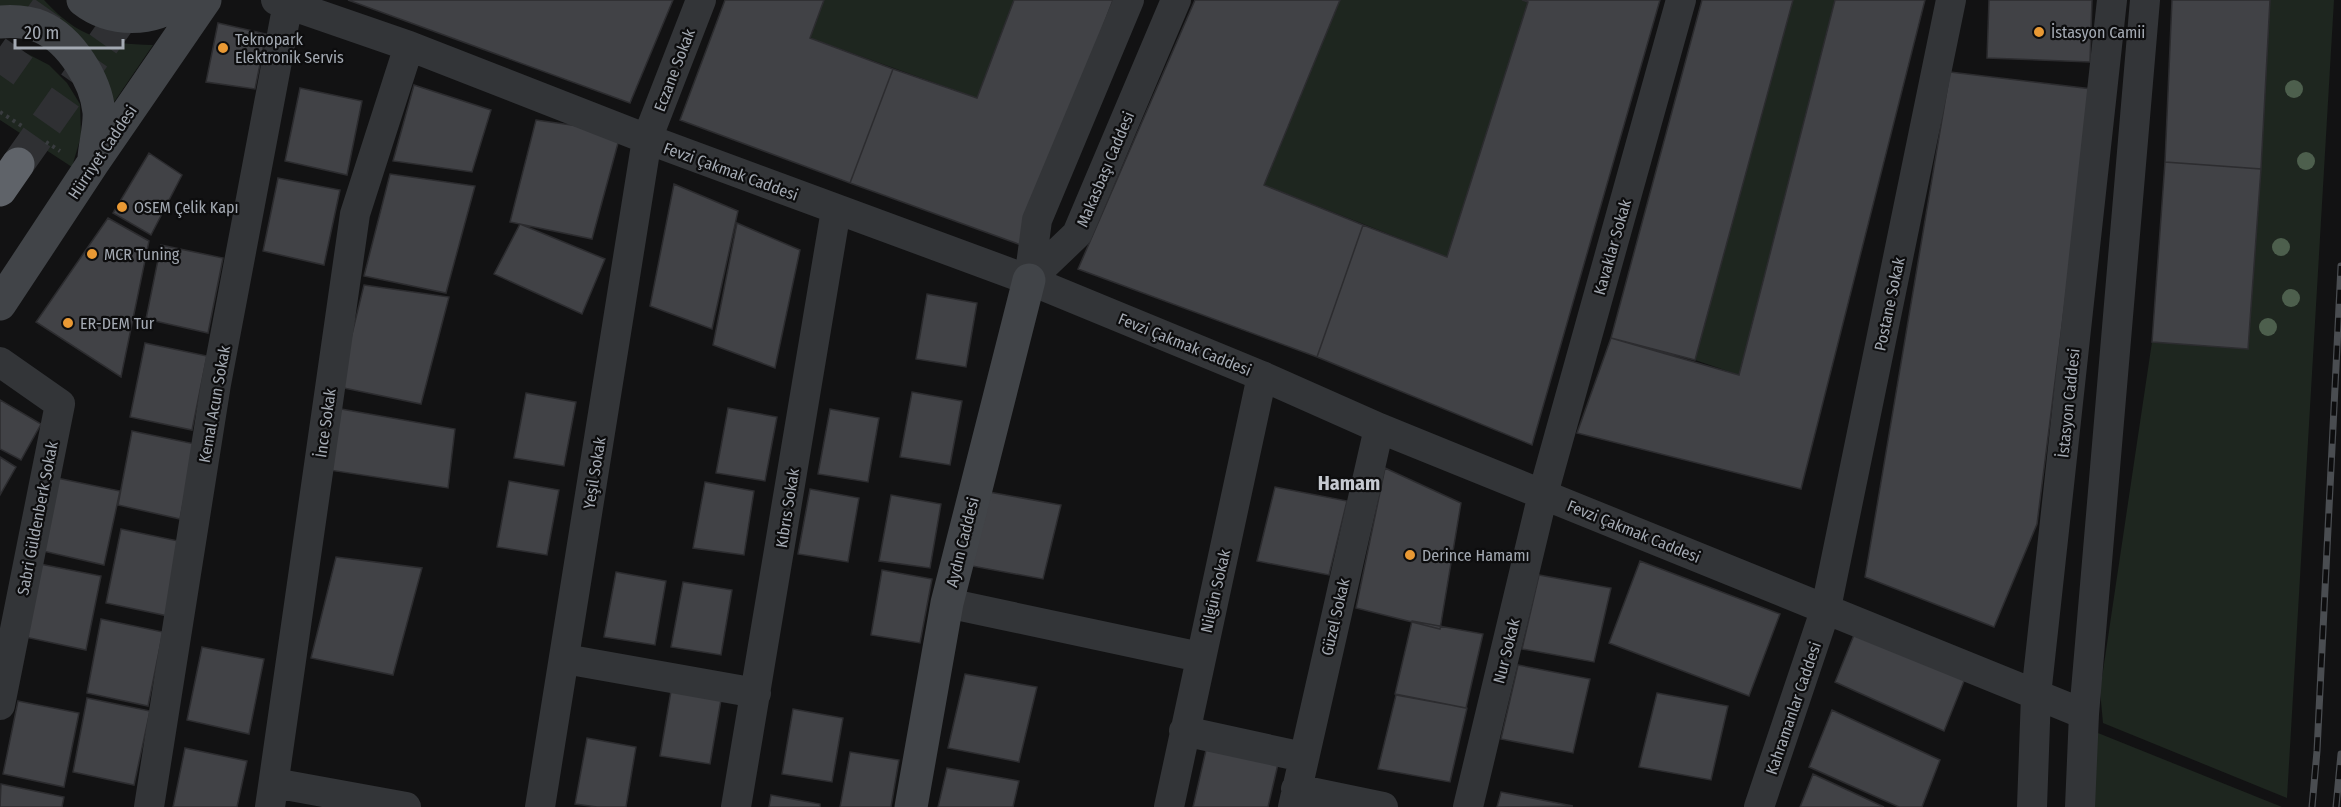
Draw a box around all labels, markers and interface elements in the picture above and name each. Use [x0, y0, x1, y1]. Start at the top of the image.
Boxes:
scale bar [15, 12, 123, 50]
text: 20 m [24, 22, 59, 44]
place label: İstasyon Camii [2051, 23, 2145, 42]
marker: İstasyon Camii [2032, 25, 2046, 39]
street label: Eczane Sokak [650, 26, 699, 114]
place label: Teknopark Elektronik Servis [235, 30, 344, 67]
marker: Teknopark Elektronik Servis [216, 41, 230, 55]
street label: Hürriyet Caddesi [64, 102, 141, 203]
street label: Makasbaşı Caddesi [1073, 109, 1138, 230]
street label: Fevzi Çakmak Caddesi [661, 138, 801, 206]
street label: Kavaklar Sokak [1590, 197, 1635, 297]
place label: OSEM Çelik Kapı [134, 198, 239, 218]
marker: OSEM Çelik Kapı [115, 200, 129, 214]
place label: MCR Tuning [104, 245, 180, 264]
marker: MCR Tuning [85, 247, 99, 261]
street label: Postane Sokak [1870, 255, 1909, 353]
street label: Fevzi Çakmak Caddesi [1115, 309, 1254, 381]
place label: ER-DEM Tur [80, 314, 155, 333]
marker: ER-DEM Tur [61, 316, 75, 330]
street label: Kemal Acun Sokak [195, 343, 234, 464]
street label: İstasyon Caddesi [2053, 347, 2084, 459]
street label: İnce Sokak [311, 387, 340, 459]
street label: Yeşil Sokak [579, 435, 610, 510]
street label: Sabri Güldenberk Sokak [13, 439, 62, 597]
street label: Kıbrıs Sokak [772, 467, 803, 549]
district label: Hamam [1318, 471, 1380, 495]
street label: Aydın Caddesi [942, 495, 983, 589]
street label: Fevzi Çakmak Caddesi [1564, 496, 1703, 568]
place label: Derince Hamamı [1422, 546, 1529, 565]
street label: Nilgün Sokak [1197, 547, 1234, 635]
marker: Derince Hamamı [1403, 548, 1417, 562]
street label: Güzel Sokak [1317, 576, 1354, 657]
street label: Nur Sokak [1489, 616, 1524, 686]
street label: Kahramanlar Caddesi [1762, 639, 1825, 777]

